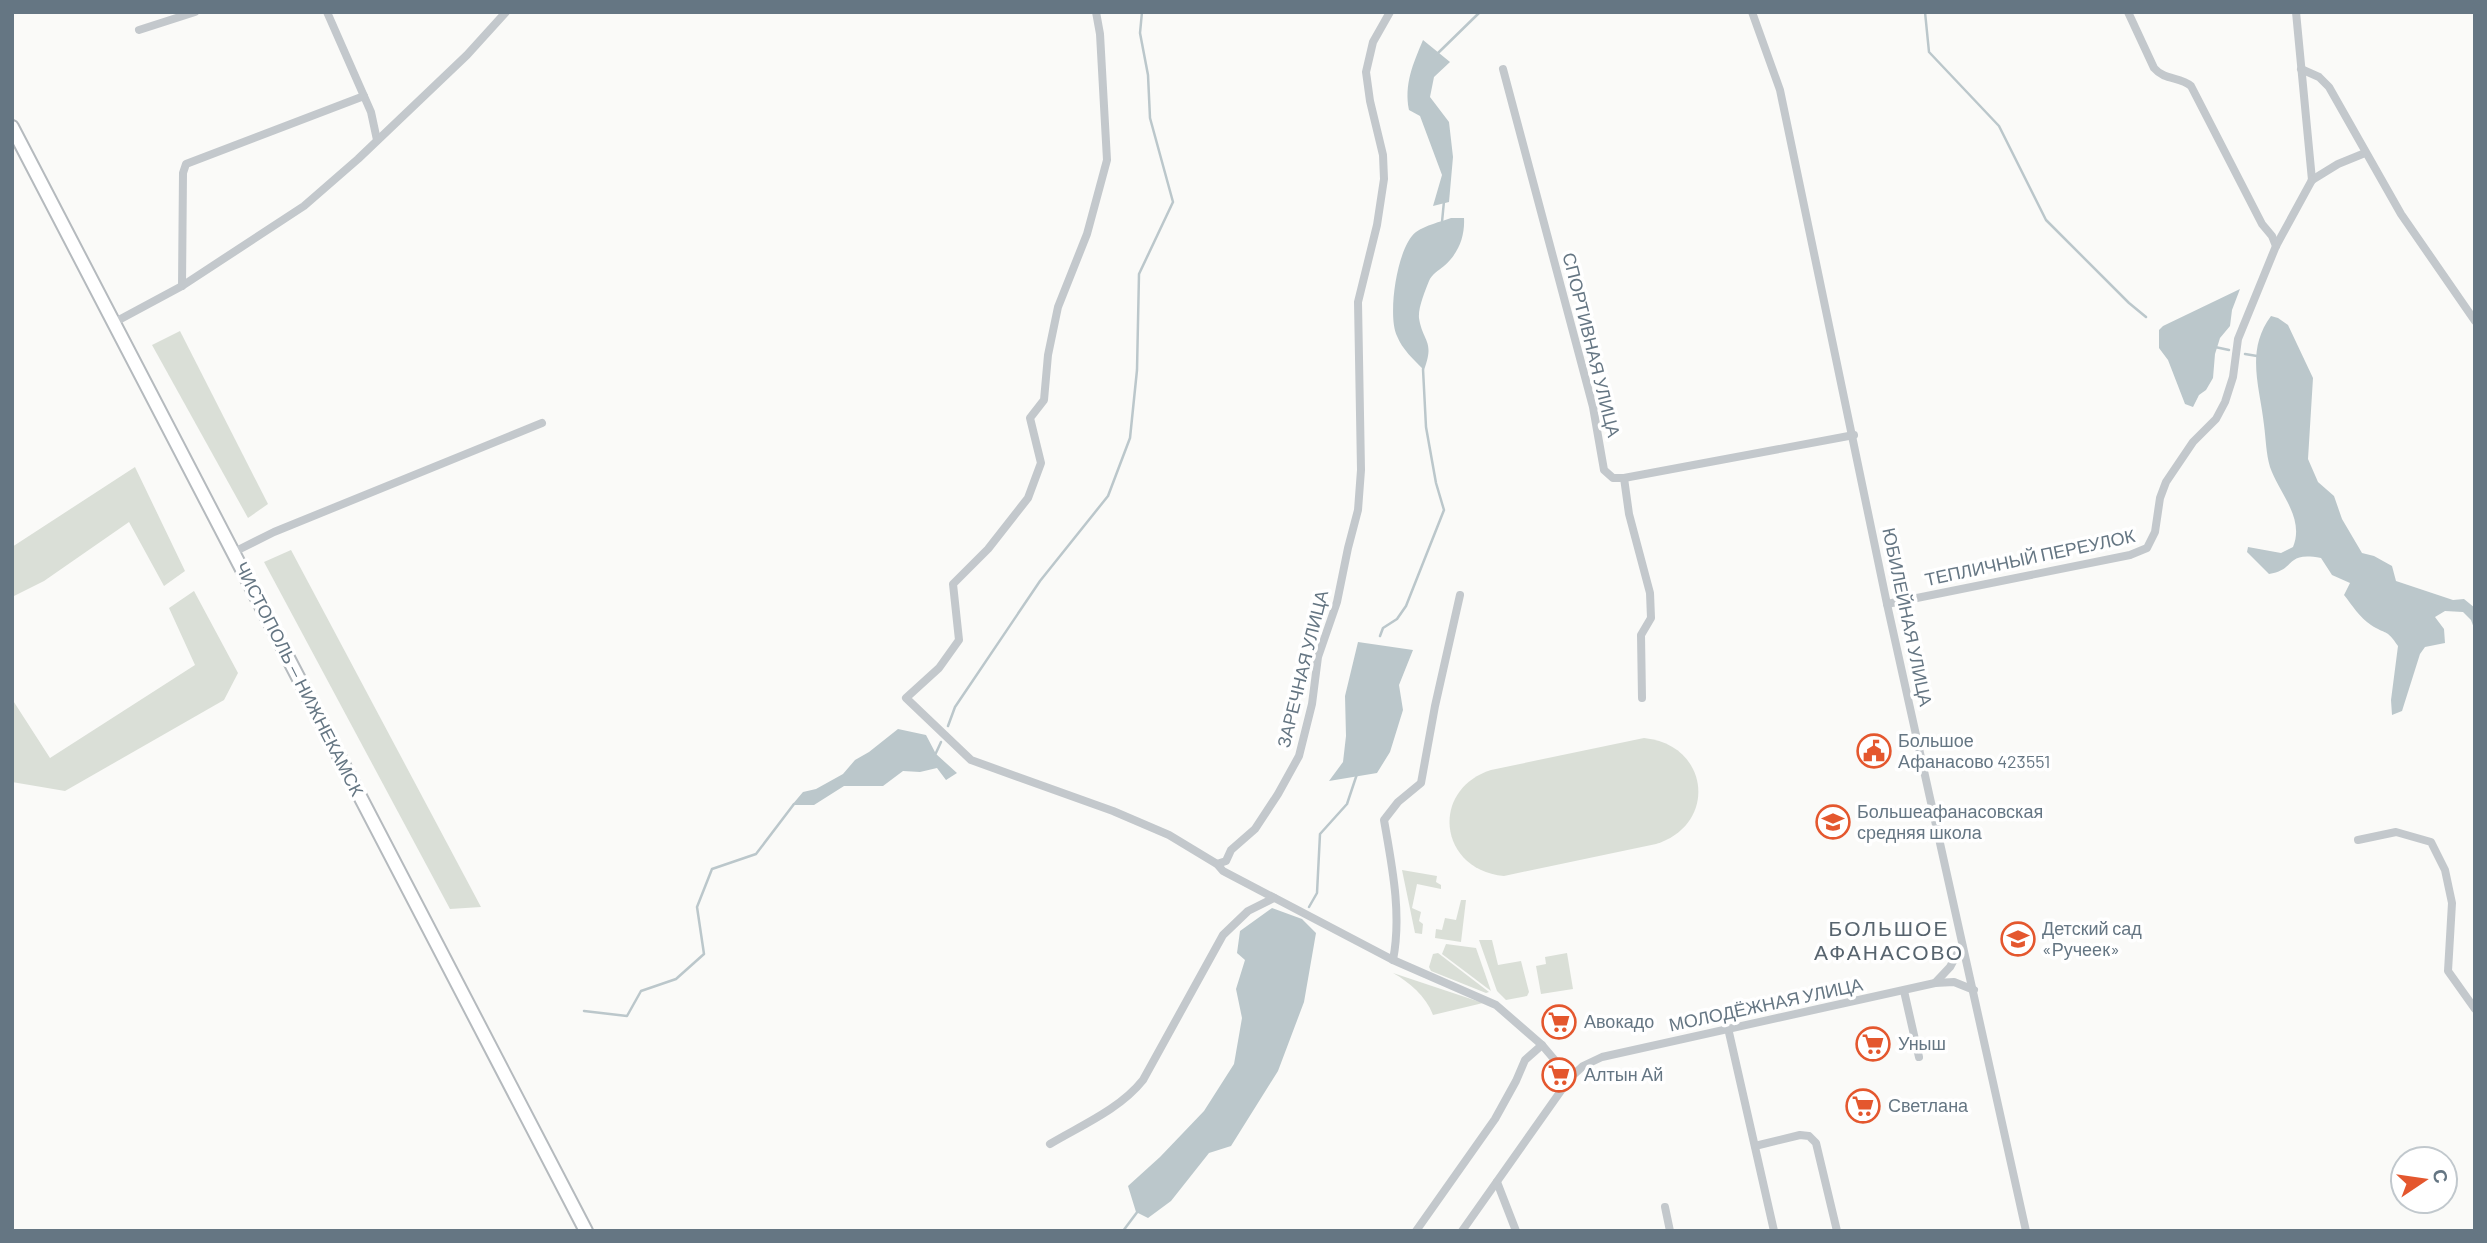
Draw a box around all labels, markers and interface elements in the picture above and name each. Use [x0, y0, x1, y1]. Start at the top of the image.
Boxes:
street label: СПОРТИВНАЯ УЛИЦА [1558, 250, 1626, 439]
street label: ТЕПЛИЧНЫЙ ПЕРЕУЛОК [1923, 524, 2137, 590]
street label: ЮБИЛЕЙНАЯ УЛИЦА [1878, 525, 1938, 708]
street label: ЧИСТОПОЛЬ — НИЖНЕКАМСК [231, 558, 369, 800]
street label: ЗАРЕЧНАЯ УЛИЦА [1272, 588, 1332, 750]
place label: Большое Афанасово 423551 [1898, 729, 2050, 772]
public building icon: Большое Афанасово 423551 [1855, 732, 1893, 770]
place label: Большеафанасовская средняя школа [1857, 800, 2043, 843]
school or university icon: Большеафанасовская средняя школа [1814, 803, 1852, 841]
district label: БОЛЬШОЕ АФАНАСОВО [1814, 915, 1964, 964]
place label: Детский сад «Ручеек» [2042, 917, 2142, 960]
school or university icon: Детский сад «Ручеек» [1999, 920, 2037, 958]
street label: МОЛОДЁЖНАЯ УЛИЦА [1667, 973, 1865, 1035]
supermarket icon: Авокадо [1540, 1003, 1578, 1041]
place label: Авокадо [1584, 1010, 1654, 1032]
supermarket icon: Уныш [1854, 1025, 1892, 1063]
place label: Уныш [1898, 1032, 1946, 1054]
supermarket icon: Алтын Ай [1540, 1056, 1578, 1094]
place label: Алтын Ай [1584, 1063, 1663, 1085]
supermarket icon: Светлана [1844, 1087, 1882, 1125]
place label: Светлана [1888, 1094, 1969, 1116]
north arrow [2389, 1145, 2459, 1215]
text: С [2428, 1167, 2454, 1186]

